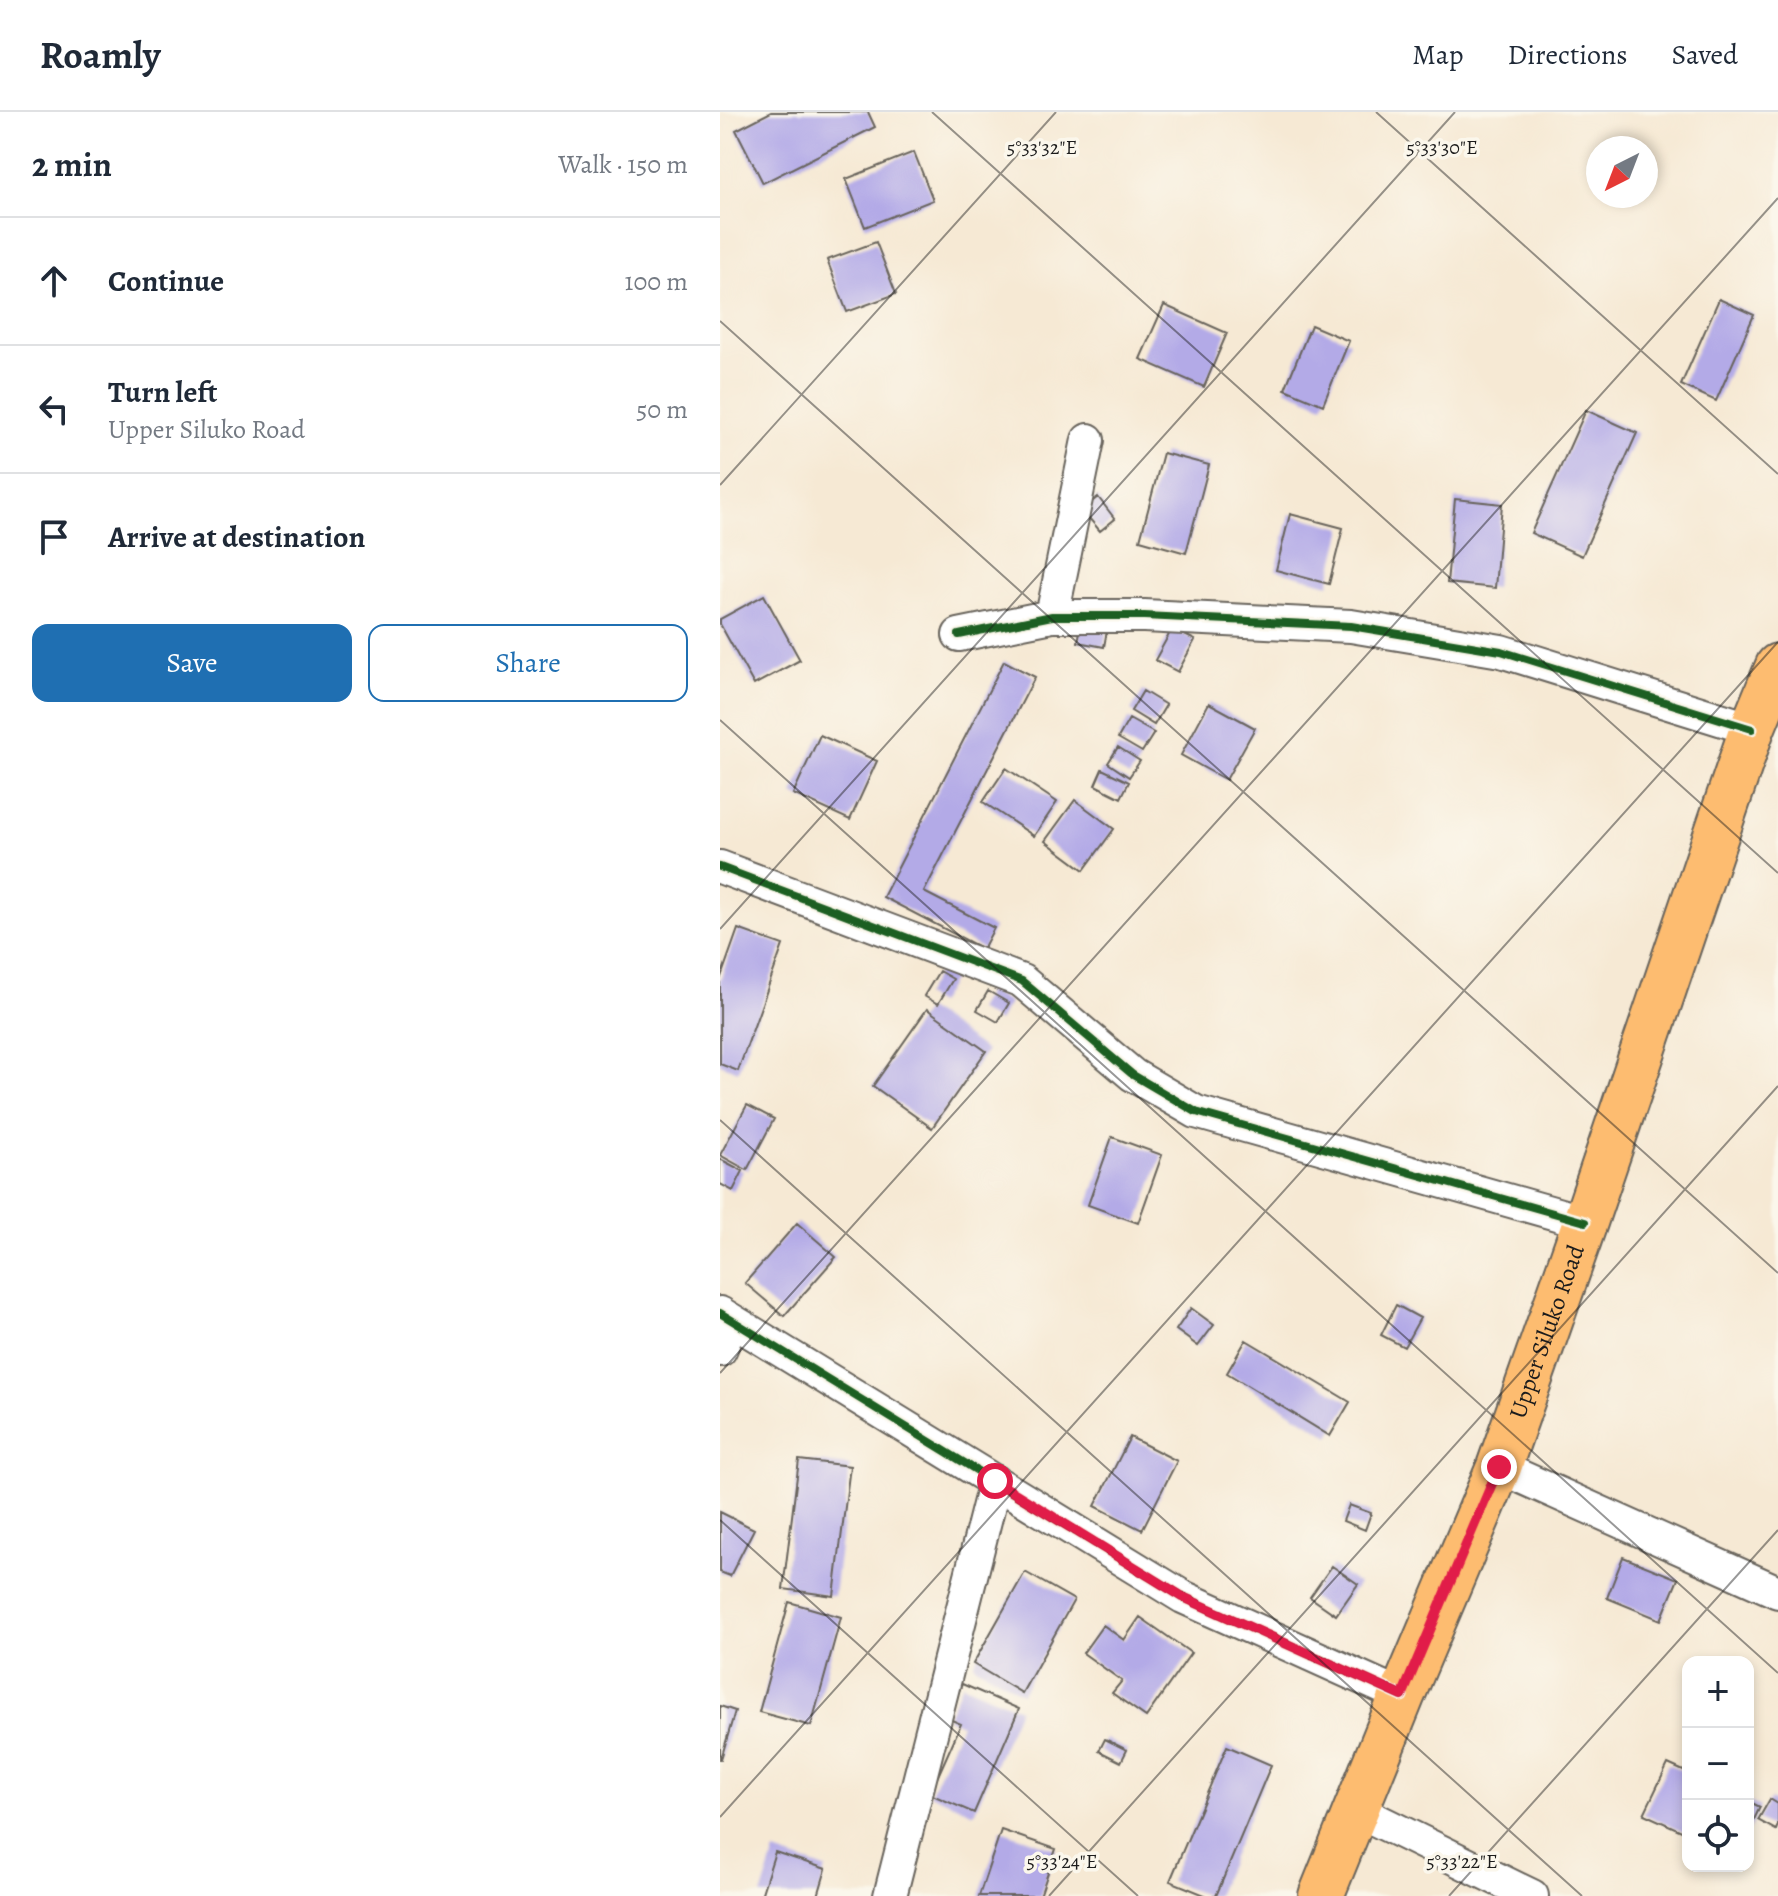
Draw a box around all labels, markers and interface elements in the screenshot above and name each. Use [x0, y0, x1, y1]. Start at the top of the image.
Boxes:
text: Roamly [40, 29, 161, 81]
text: Map [1412, 36, 1463, 74]
text: Directions [1507, 36, 1628, 74]
text: Saved [1672, 36, 1738, 74]
text: 5°33'32"E [1007, 134, 1077, 161]
text: 5°33'30"E [1406, 134, 1478, 161]
north arrow [1586, 136, 1658, 208]
text: 2 min [32, 141, 112, 188]
text: Walk · 150 m [558, 147, 688, 182]
icon: ahead [32, 259, 76, 303]
text: Continue [108, 261, 224, 301]
text: 100 m [625, 264, 688, 299]
text: Turn left [108, 372, 217, 412]
icon: left [32, 387, 76, 431]
text: 50 m [636, 392, 688, 427]
text: Upper Siluko Road [108, 412, 305, 447]
icon: arrive [32, 515, 76, 559]
text: Arrive at destination [108, 517, 365, 557]
button: Save [32, 624, 352, 702]
button: Share [368, 624, 688, 702]
street label: Upper Siluko Road [1501, 1240, 1592, 1423]
route end [1481, 1449, 1517, 1485]
route start [977, 1463, 1013, 1499]
map controls [1682, 1656, 1754, 1872]
button: + [1682, 1656, 1754, 1728]
button: − [1682, 1728, 1754, 1800]
button: locate [1682, 1800, 1754, 1872]
text: 5°33'24"E [1026, 1848, 1098, 1875]
text: 5°33'22"E [1426, 1848, 1498, 1875]

